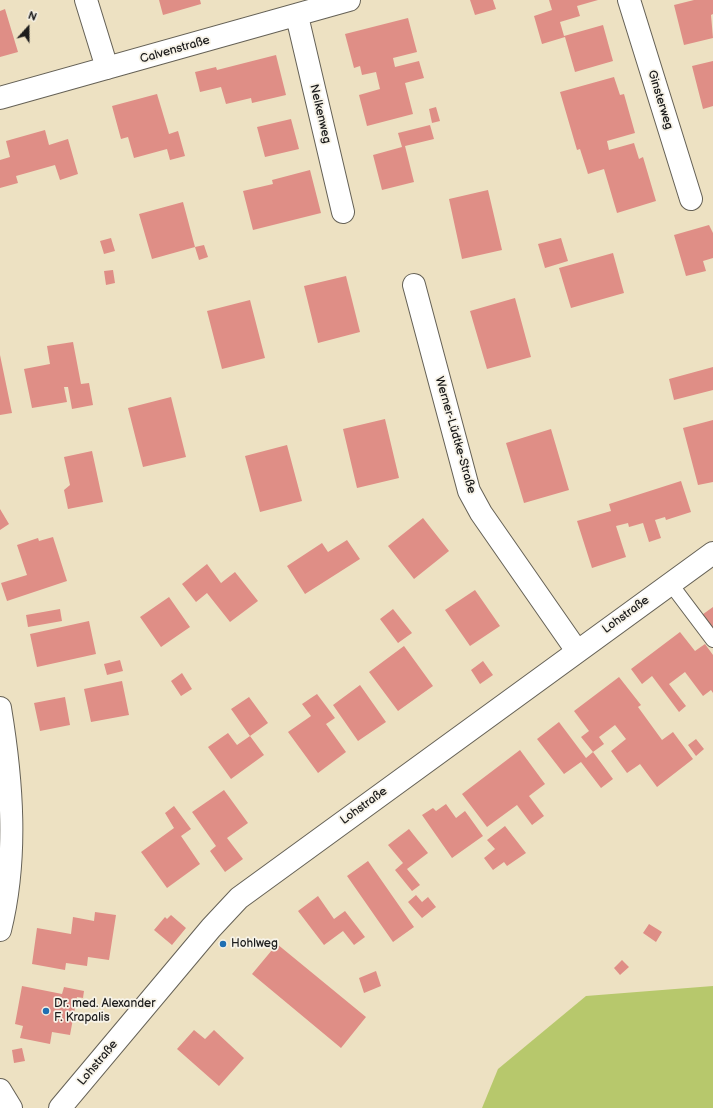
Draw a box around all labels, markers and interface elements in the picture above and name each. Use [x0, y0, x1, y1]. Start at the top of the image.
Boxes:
north arrow [8, 8, 48, 48]
text: N [26, 9, 39, 24]
street label: Calvenstraße [138, 33, 212, 67]
street label: Ginsterweg [644, 69, 676, 131]
street label: Nelkenweg [306, 83, 334, 145]
street label: Werner-Lüdtke-Straße [431, 375, 479, 495]
street label: Lohstraße [600, 593, 652, 637]
street label: Lohstraße [338, 784, 390, 828]
place label: Hohlweg [231, 937, 278, 951]
marker: Hohlweg [218, 939, 228, 949]
place label: Dr. med. Alexander F. Krapalis [54, 997, 155, 1025]
marker: Dr. med. Alexander F. Krapalis [41, 1006, 51, 1016]
street label: Lohstraße [75, 1038, 121, 1088]

